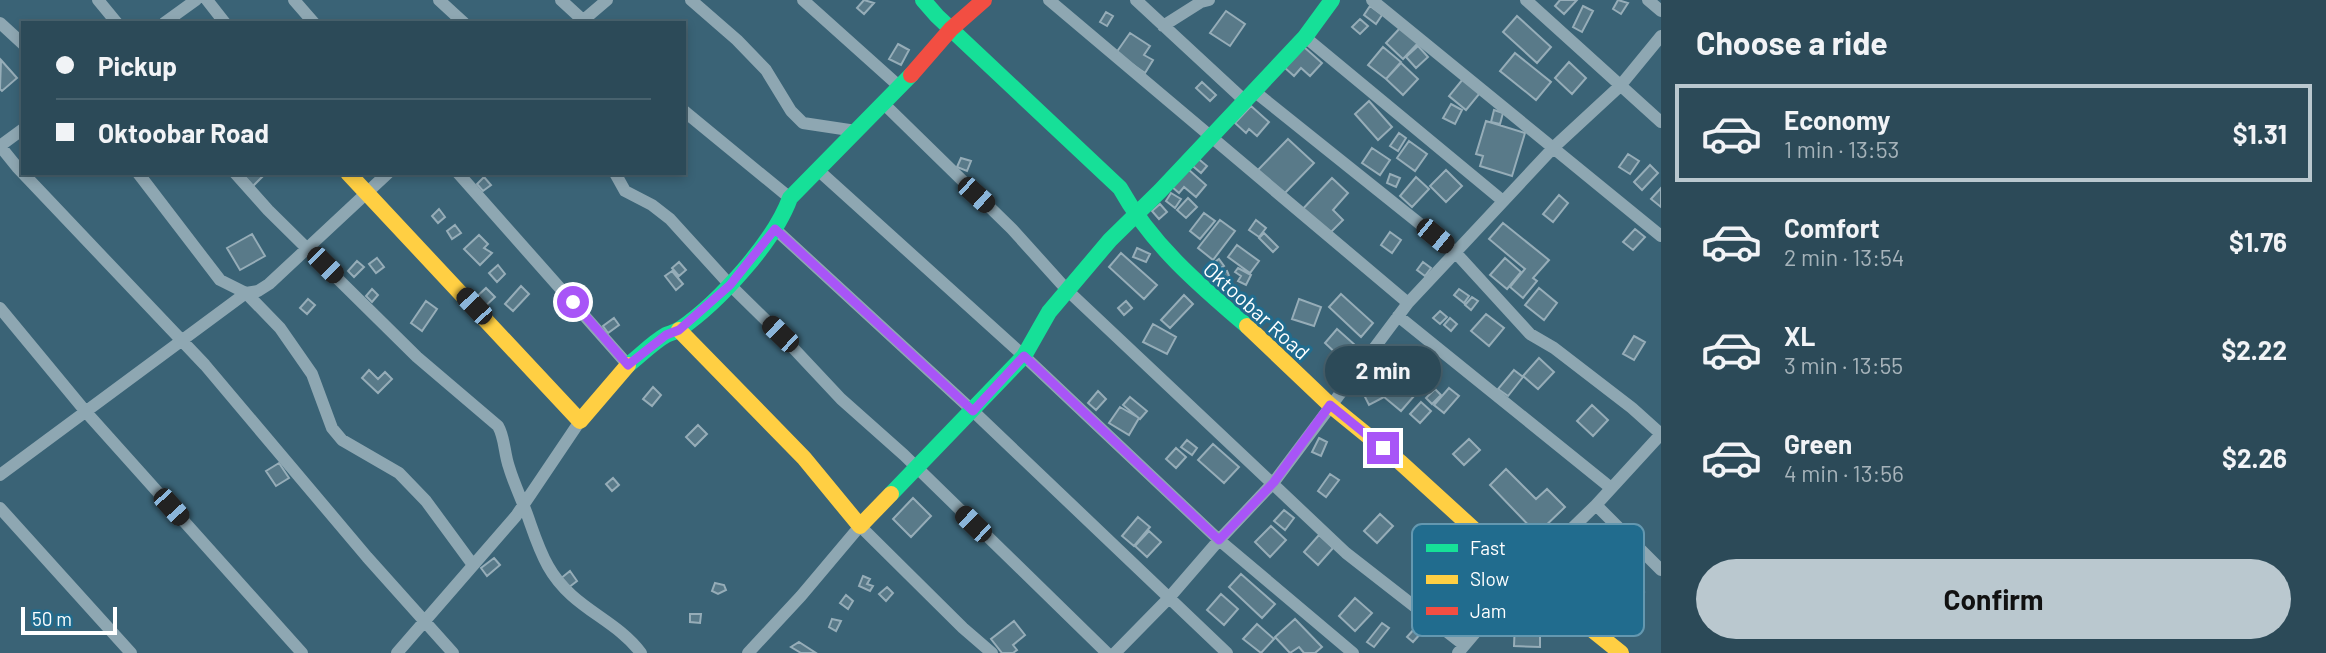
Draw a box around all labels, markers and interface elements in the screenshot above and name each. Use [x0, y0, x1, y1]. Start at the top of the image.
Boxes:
text: Choose a ride [1696, 23, 1888, 61]
text: Pickup [98, 50, 177, 81]
icon: car [1700, 102, 1763, 165]
text: Economy [1784, 104, 1890, 135]
text: Oktoobar Road [98, 117, 269, 148]
text: $1.31 [2233, 118, 2287, 149]
text: 1 min · 13:53 [1784, 135, 1899, 163]
car [954, 173, 999, 217]
icon: car [1700, 210, 1763, 273]
text: Comfort [1784, 212, 1880, 243]
car [1413, 215, 1458, 257]
text: $1.76 [2229, 226, 2287, 257]
car [303, 243, 348, 287]
text: 2 min · 13:54 [1784, 243, 1904, 271]
street label: Oktoobar Road [1199, 256, 1315, 364]
car [452, 283, 497, 329]
route start [557, 286, 589, 318]
car [758, 312, 803, 356]
icon: car [1700, 318, 1763, 381]
text: XL [1784, 320, 1815, 351]
text: $2.22 [2221, 334, 2287, 365]
callout: 2 min [1325, 346, 1441, 396]
text: 3 min · 13:55 [1784, 351, 1903, 379]
text: 2 min [1355, 356, 1411, 384]
icon: car [1700, 426, 1763, 489]
text: Green [1784, 428, 1852, 459]
route end [1367, 432, 1399, 464]
text: $2.26 [2222, 442, 2287, 473]
text: 4 min · 13:56 [1784, 459, 1904, 487]
car [150, 484, 193, 530]
car [951, 502, 996, 546]
legend [1412, 524, 1644, 636]
text: Fast [1470, 536, 1506, 559]
button: Confirm [1696, 559, 2291, 639]
text: Slow [1470, 567, 1509, 590]
text: Jam [1470, 599, 1506, 622]
scale bar [21, 604, 117, 636]
text: 50 m [32, 607, 72, 630]

